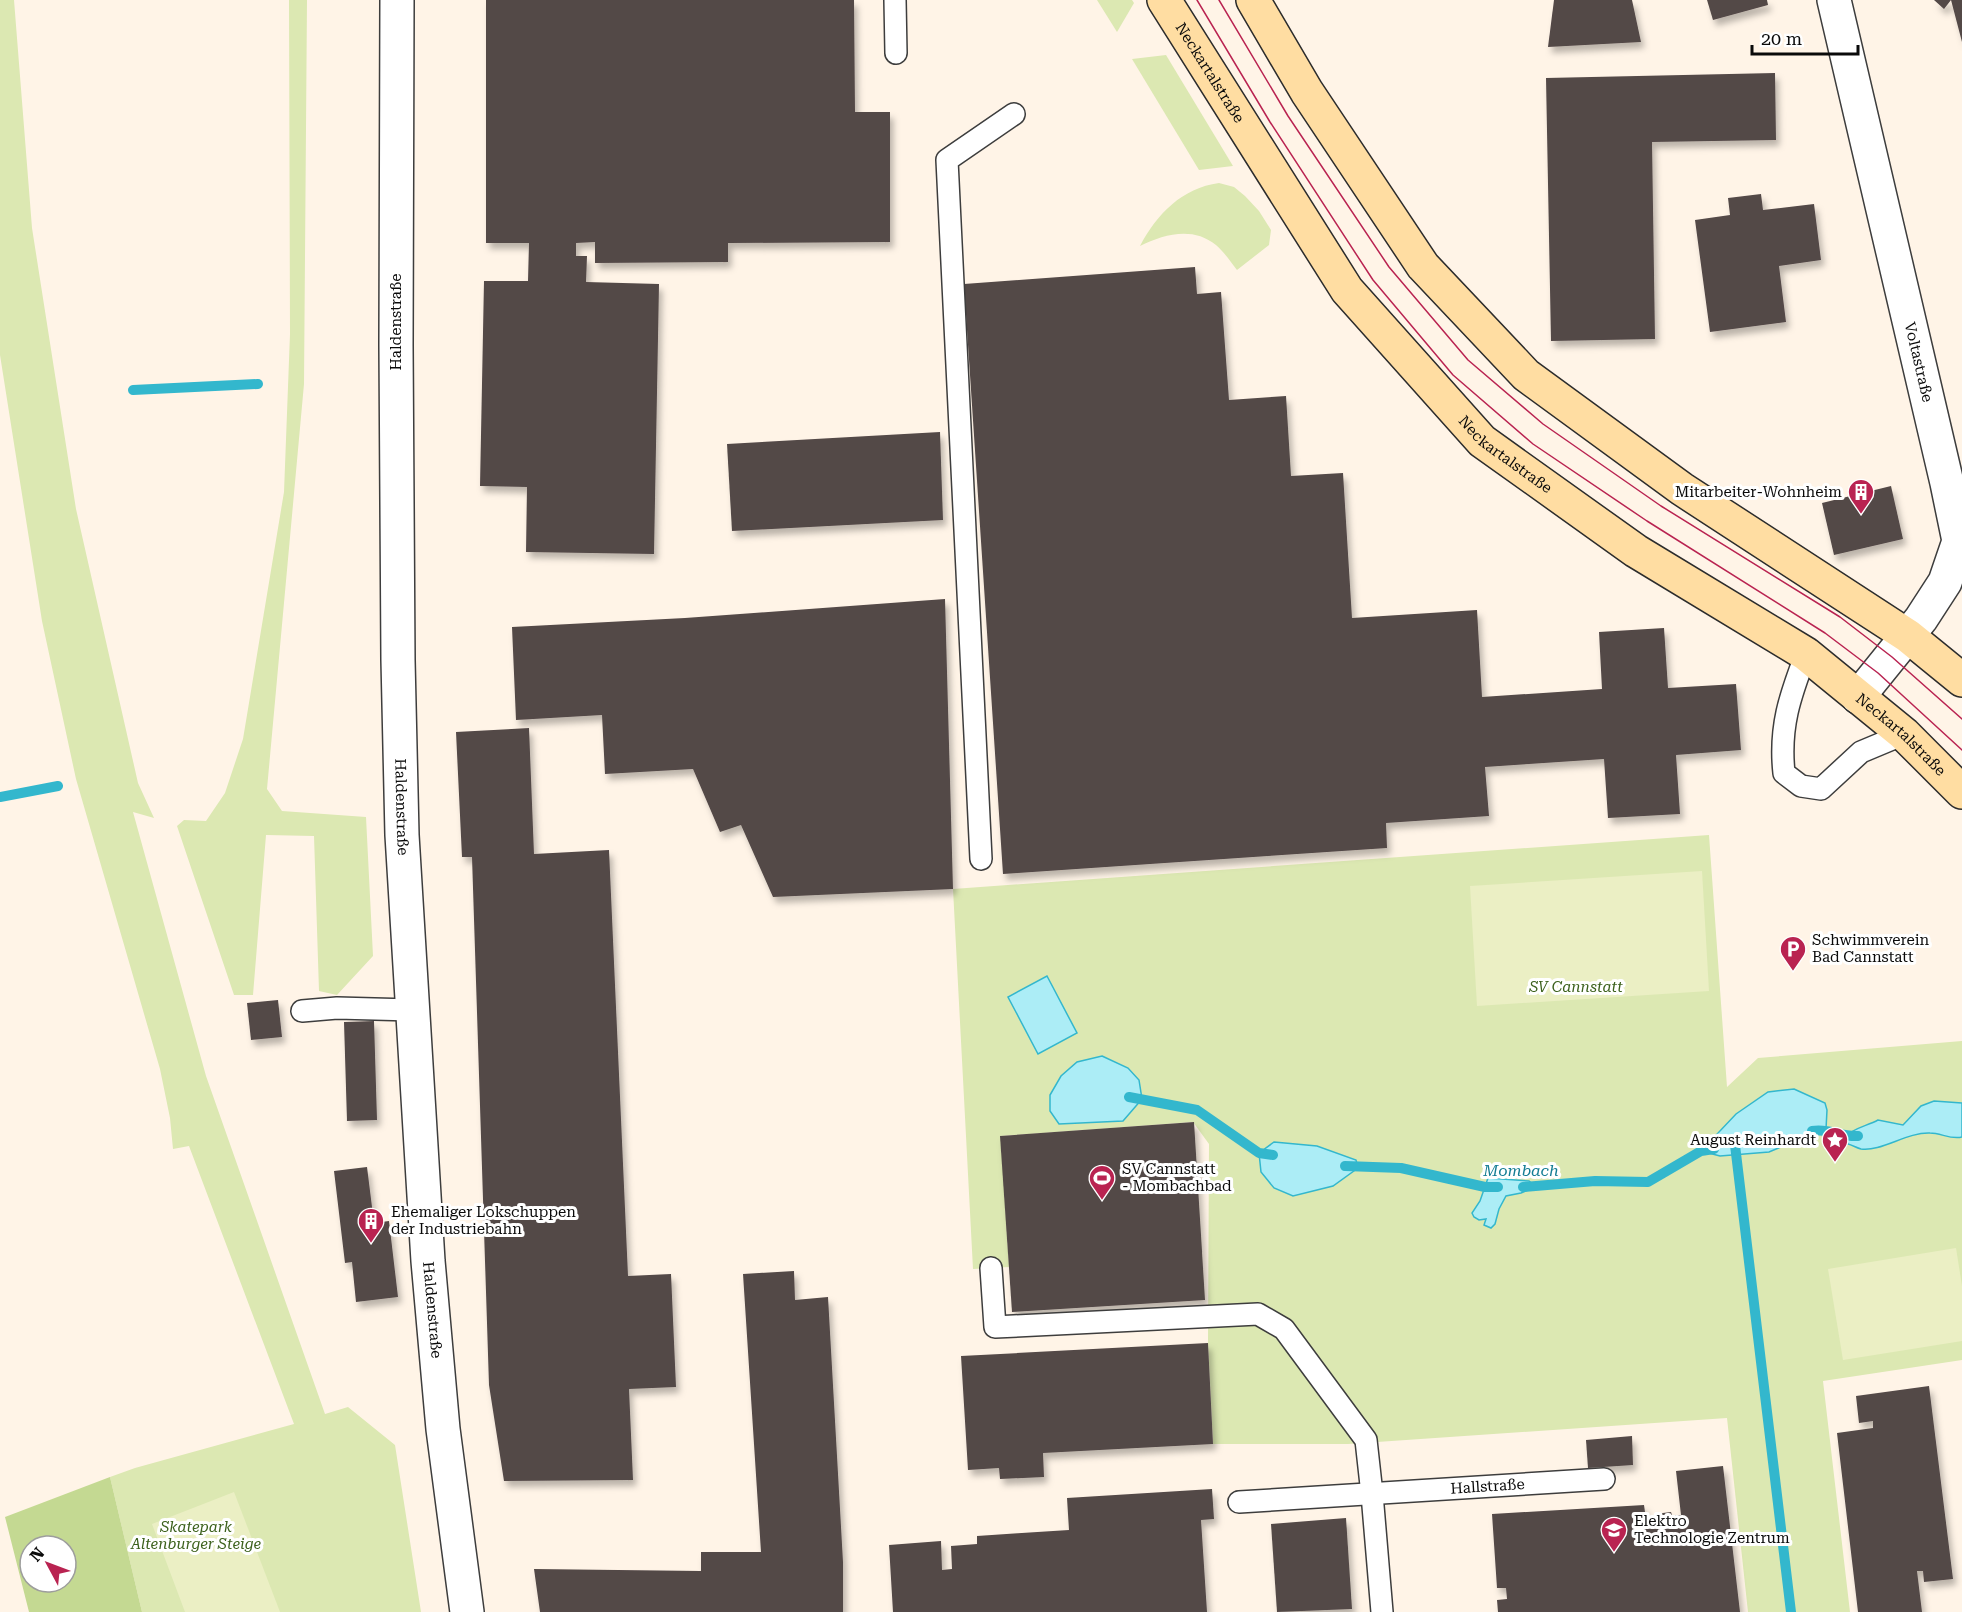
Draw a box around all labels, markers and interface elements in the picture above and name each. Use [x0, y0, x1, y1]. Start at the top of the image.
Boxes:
scale bar [1752, 18, 1858, 56]
street label: Neckartalstraße [1172, 19, 1248, 126]
text: 20 m [1761, 28, 1802, 49]
street label: Haldenstraße [387, 273, 405, 371]
street label: Voltastraße [1901, 320, 1937, 404]
street label: Neckartalstraße [1455, 412, 1556, 497]
building icon: Mitarbeiter-Wohnheim [1846, 477, 1876, 515]
place label: Mitarbeiter-Wohnheim [1675, 483, 1842, 501]
street label: Neckartalstraße [1852, 689, 1950, 780]
street label: Haldenstraße [391, 758, 412, 856]
place label: Schwimmverein Bad Cannstatt [1812, 931, 1930, 966]
parking icon: Schwimmverein Bad Cannstatt [1778, 934, 1808, 972]
park label: SV Cannstatt [1528, 978, 1623, 996]
place icon: August Reinhardt [1820, 1125, 1850, 1163]
place label: August Reinhardt [1690, 1131, 1816, 1149]
place label: SV Cannstatt - Mombachbad [1122, 1160, 1232, 1195]
water label: Mombach [1482, 1161, 1559, 1180]
sports icon: SV Cannstatt - Mombachbad [1087, 1163, 1117, 1201]
place label: Ehemaliger Lokschuppen der Industriebahn [391, 1203, 576, 1238]
building icon: Ehemaliger Lokschuppen der Industriebahn [356, 1206, 386, 1244]
street label: Haldenstraße [419, 1261, 446, 1359]
street label: Hallstraße [1450, 1475, 1525, 1498]
place label: Elektro Technologie Zentrum [1634, 1512, 1790, 1547]
school or university icon: Elektro Technologie Zentrum [1599, 1515, 1629, 1553]
park label: Skatepark Altenburger Steige [130, 1518, 261, 1553]
north arrow [18, 1534, 78, 1594]
text: N [26, 1544, 48, 1565]

